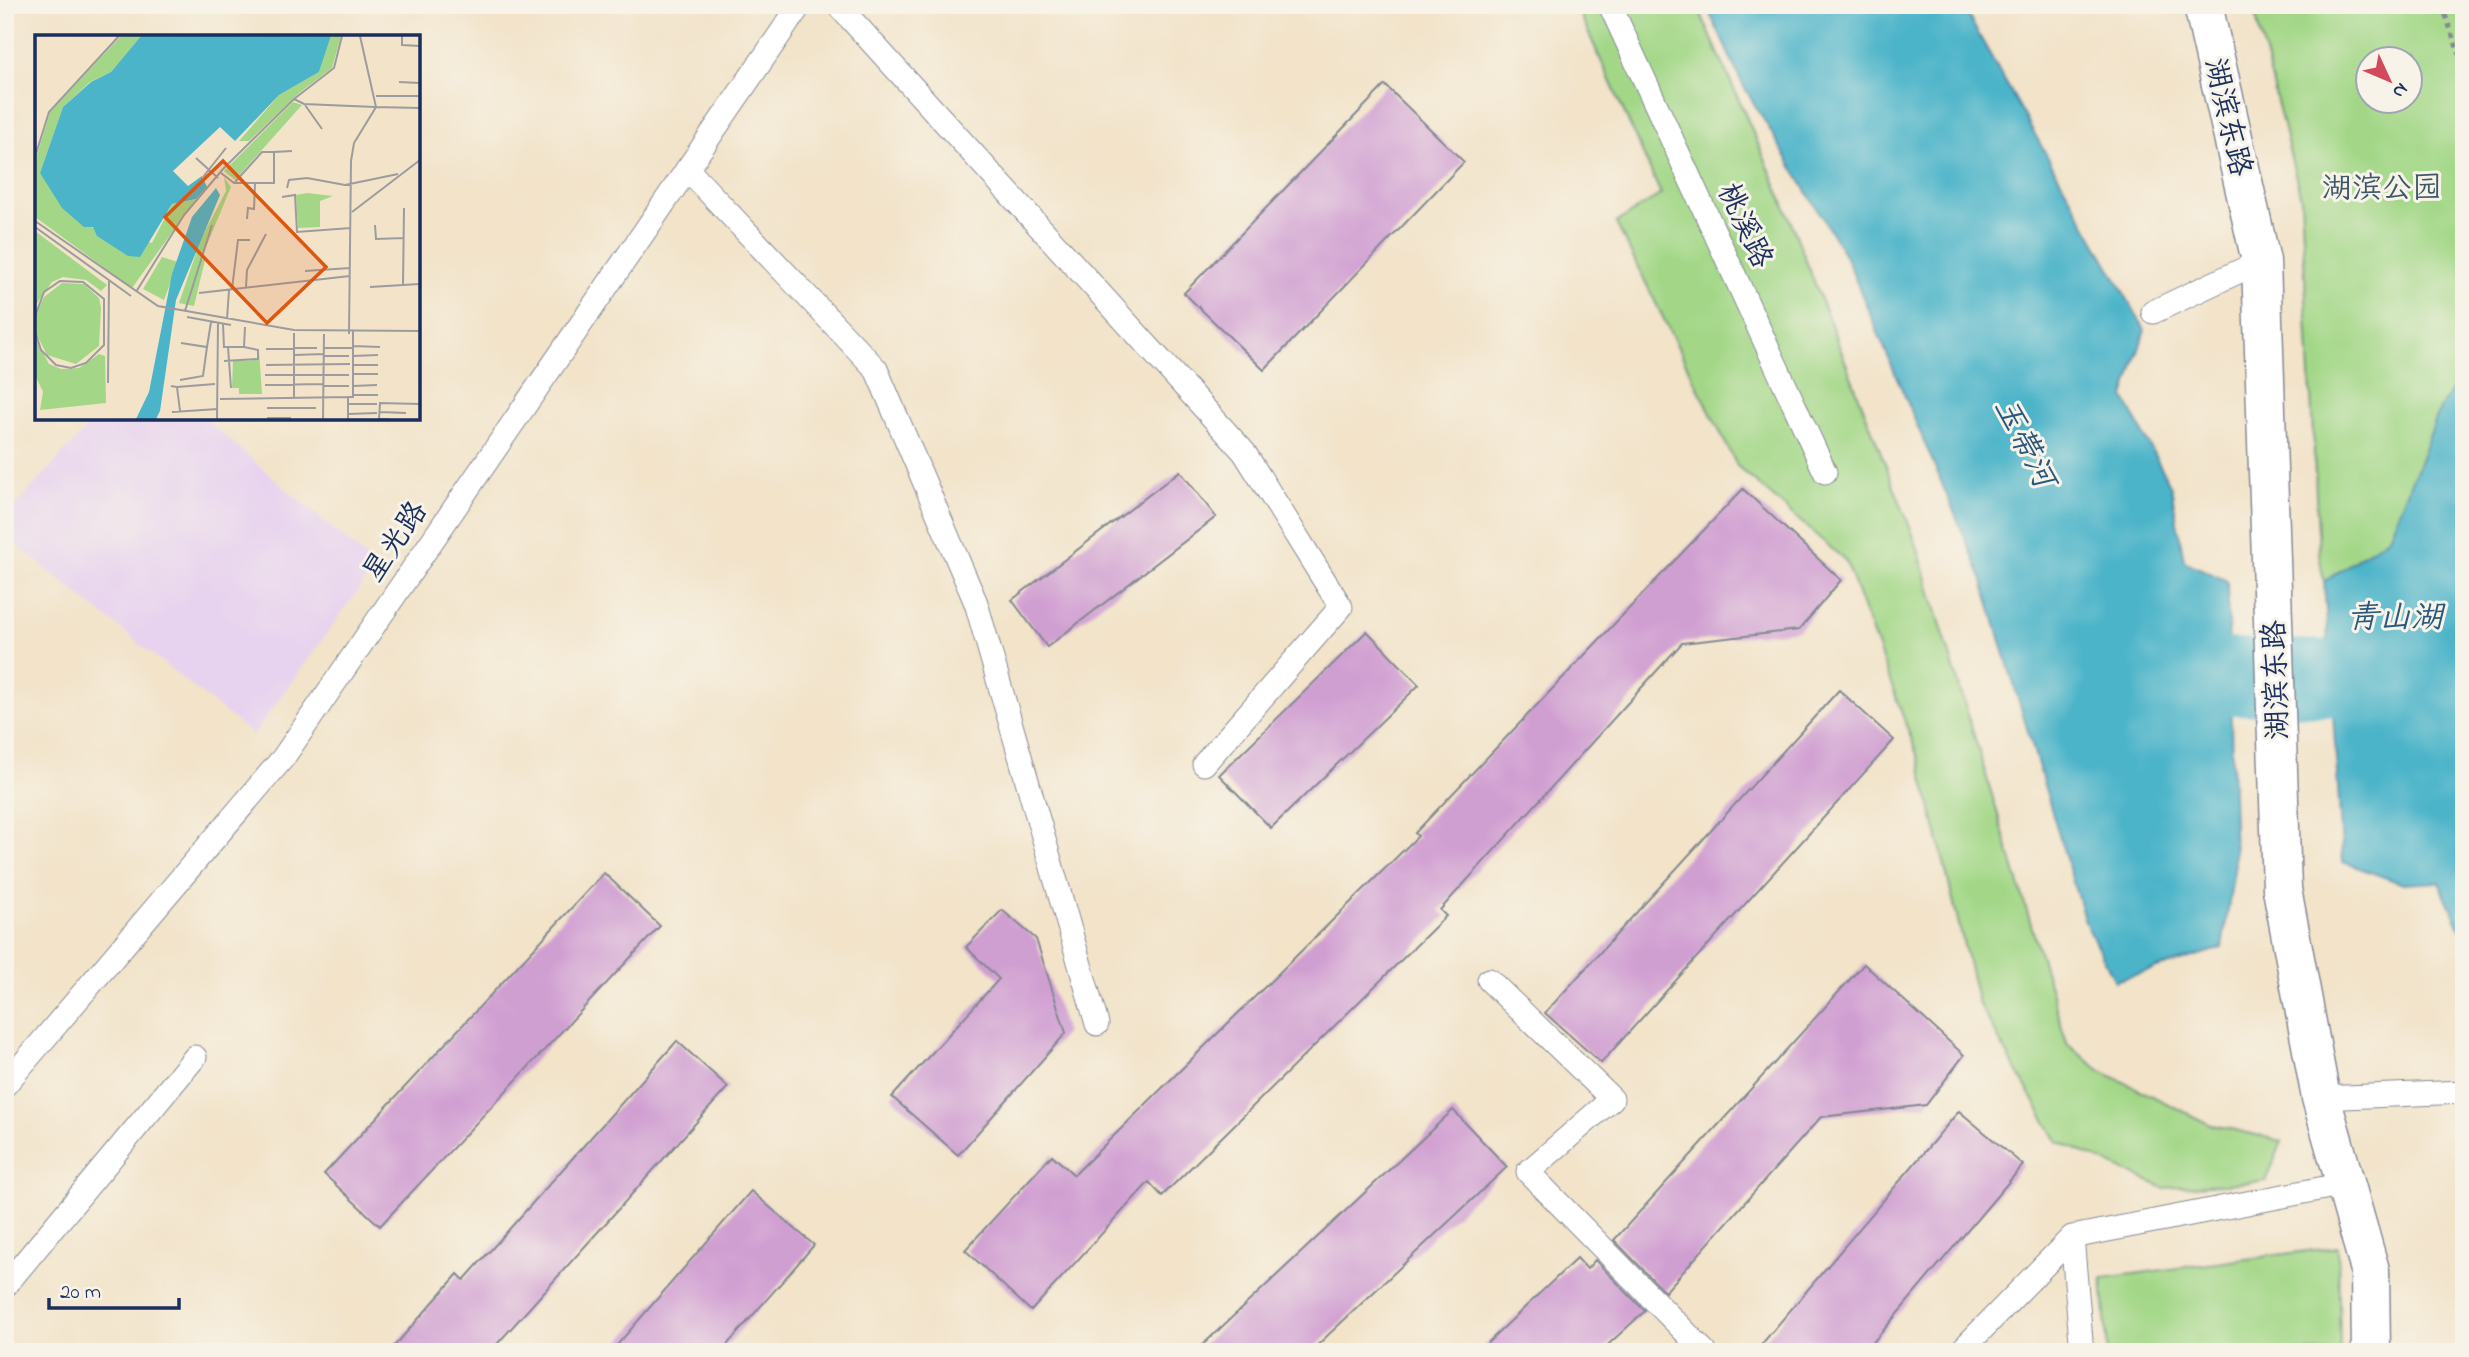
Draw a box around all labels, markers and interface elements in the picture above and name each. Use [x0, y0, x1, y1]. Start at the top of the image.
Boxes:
inset map [35, 35, 420, 420]
north arrow [2354, 46, 2424, 116]
street label: 湖滨东路 [2191, 54, 2261, 181]
text: N [2385, 76, 2414, 104]
park label: 湖滨公园 [2322, 168, 2442, 212]
street label: 桃溪路 [1704, 176, 1782, 276]
water label: 玉带河 [1980, 390, 2068, 501]
street label: 星光路 [353, 493, 440, 592]
water label: 青山湖 [2347, 596, 2446, 643]
street label: 湖滨东路 [2254, 619, 2302, 741]
scale bar [49, 1266, 178, 1310]
text: 20 m [60, 1278, 101, 1308]

